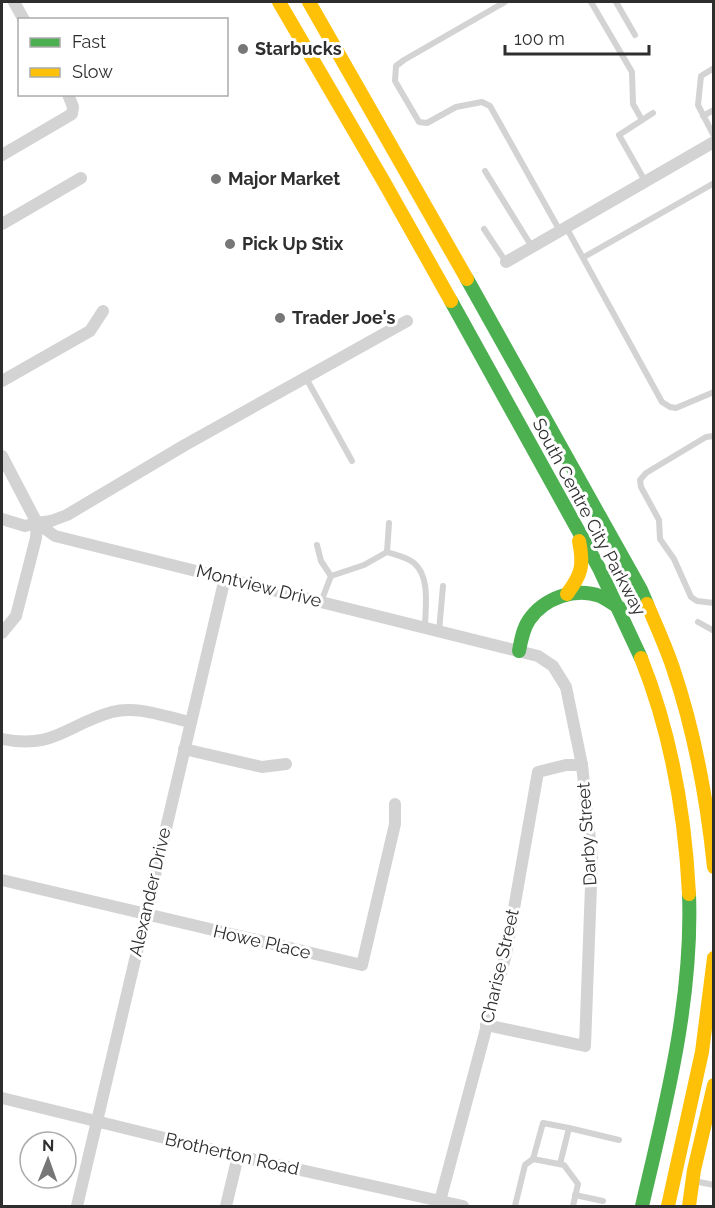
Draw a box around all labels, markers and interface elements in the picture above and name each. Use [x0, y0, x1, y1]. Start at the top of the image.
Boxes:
legend [18, 18, 228, 96]
scale bar [505, 18, 649, 56]
text: 100 m [514, 28, 565, 49]
text: Fast [72, 31, 106, 52]
place label: Starbucks [255, 38, 342, 59]
marker: Starbucks [236, 42, 250, 56]
text: Slow [72, 61, 113, 82]
place label: Major Market [228, 168, 340, 189]
marker: Major Market [209, 172, 223, 186]
place label: Pick Up Stix [242, 233, 344, 254]
marker: Pick Up Stix [223, 237, 237, 251]
place label: Trader Joe's [292, 307, 395, 328]
marker: Trader Joe's [273, 311, 287, 325]
street label: South Centre City Parkway [528, 414, 651, 619]
street label: Montview Drive [194, 560, 324, 611]
street label: Darby Street [572, 782, 601, 886]
street label: Alexander Drive [124, 825, 175, 958]
street label: Charise Street [476, 907, 523, 1025]
street label: Howe Place [211, 920, 313, 963]
street label: Brotherton Road [163, 1128, 301, 1179]
north arrow [18, 1130, 78, 1190]
text: N [42, 1136, 55, 1155]

